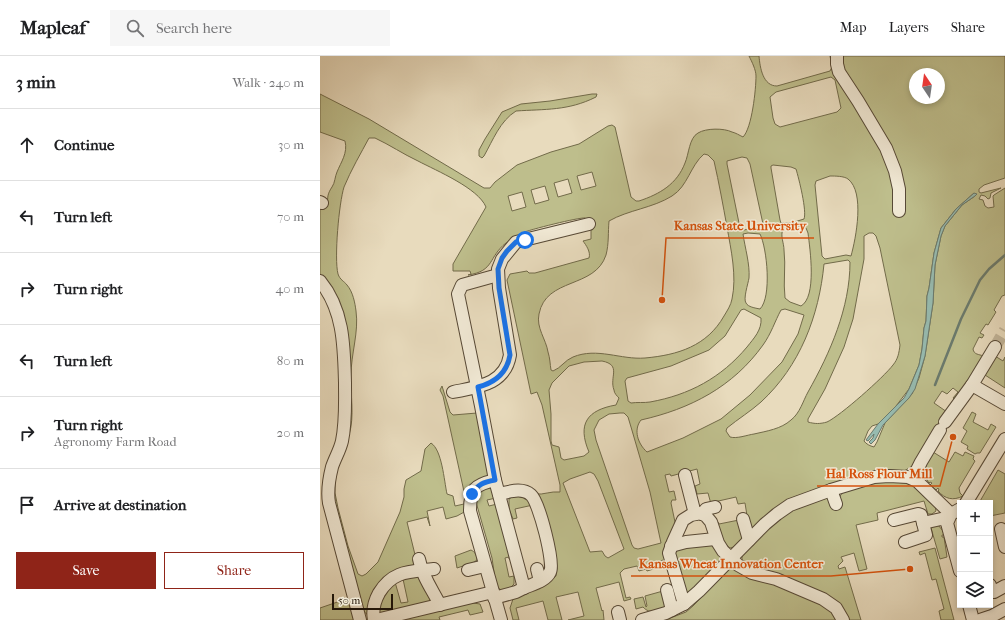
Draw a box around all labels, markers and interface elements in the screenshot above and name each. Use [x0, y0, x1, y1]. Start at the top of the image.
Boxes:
search box [110, 10, 390, 46]
text: Mapleaf [20, 17, 86, 39]
icon: search [124, 17, 146, 39]
text: Search here [156, 19, 232, 37]
text: Map [840, 19, 867, 36]
text: Layers [889, 19, 929, 36]
text: Share [951, 19, 985, 36]
north arrow [909, 68, 945, 104]
text: 3 min [16, 72, 56, 92]
text: Walk · 240 m [232, 75, 304, 90]
icon: ahead [16, 134, 38, 156]
text: Continue [54, 136, 114, 154]
text: 30 m [278, 137, 304, 152]
icon: left [16, 206, 38, 228]
text: Turn left [54, 208, 112, 226]
text: 70 m [277, 209, 304, 224]
callout: Kansas State University [666, 213, 814, 238]
text: Kansas State University [674, 218, 807, 234]
route start [516, 231, 534, 249]
icon: right [16, 278, 38, 300]
text: Turn right [54, 280, 123, 298]
text: 40 m [276, 281, 304, 296]
icon: left [16, 350, 38, 372]
text: Turn left [54, 352, 112, 370]
text: 80 m [277, 353, 304, 368]
text: Turn right [54, 416, 123, 434]
icon: right [16, 422, 38, 444]
text: 20 m [277, 425, 304, 440]
text: Agronomy Farm Road [54, 434, 177, 449]
callout: Hal Ross Flour Mill [817, 461, 940, 486]
text: Hal Ross Flour Mill [826, 466, 933, 481]
route end [463, 485, 481, 503]
icon: arrive [16, 494, 38, 516]
text: Arrive at destination [54, 496, 186, 514]
map controls [957, 500, 993, 608]
button: + [957, 500, 993, 536]
button: − [957, 536, 993, 572]
callout: Kansas Wheat Innovation Center [631, 551, 831, 576]
button: Save [16, 552, 156, 589]
button: Share [164, 552, 304, 589]
text: Kansas Wheat Innovation Center [639, 556, 824, 571]
button: layers [957, 572, 993, 608]
scale bar [332, 592, 393, 611]
text: 50 m [338, 594, 360, 607]

